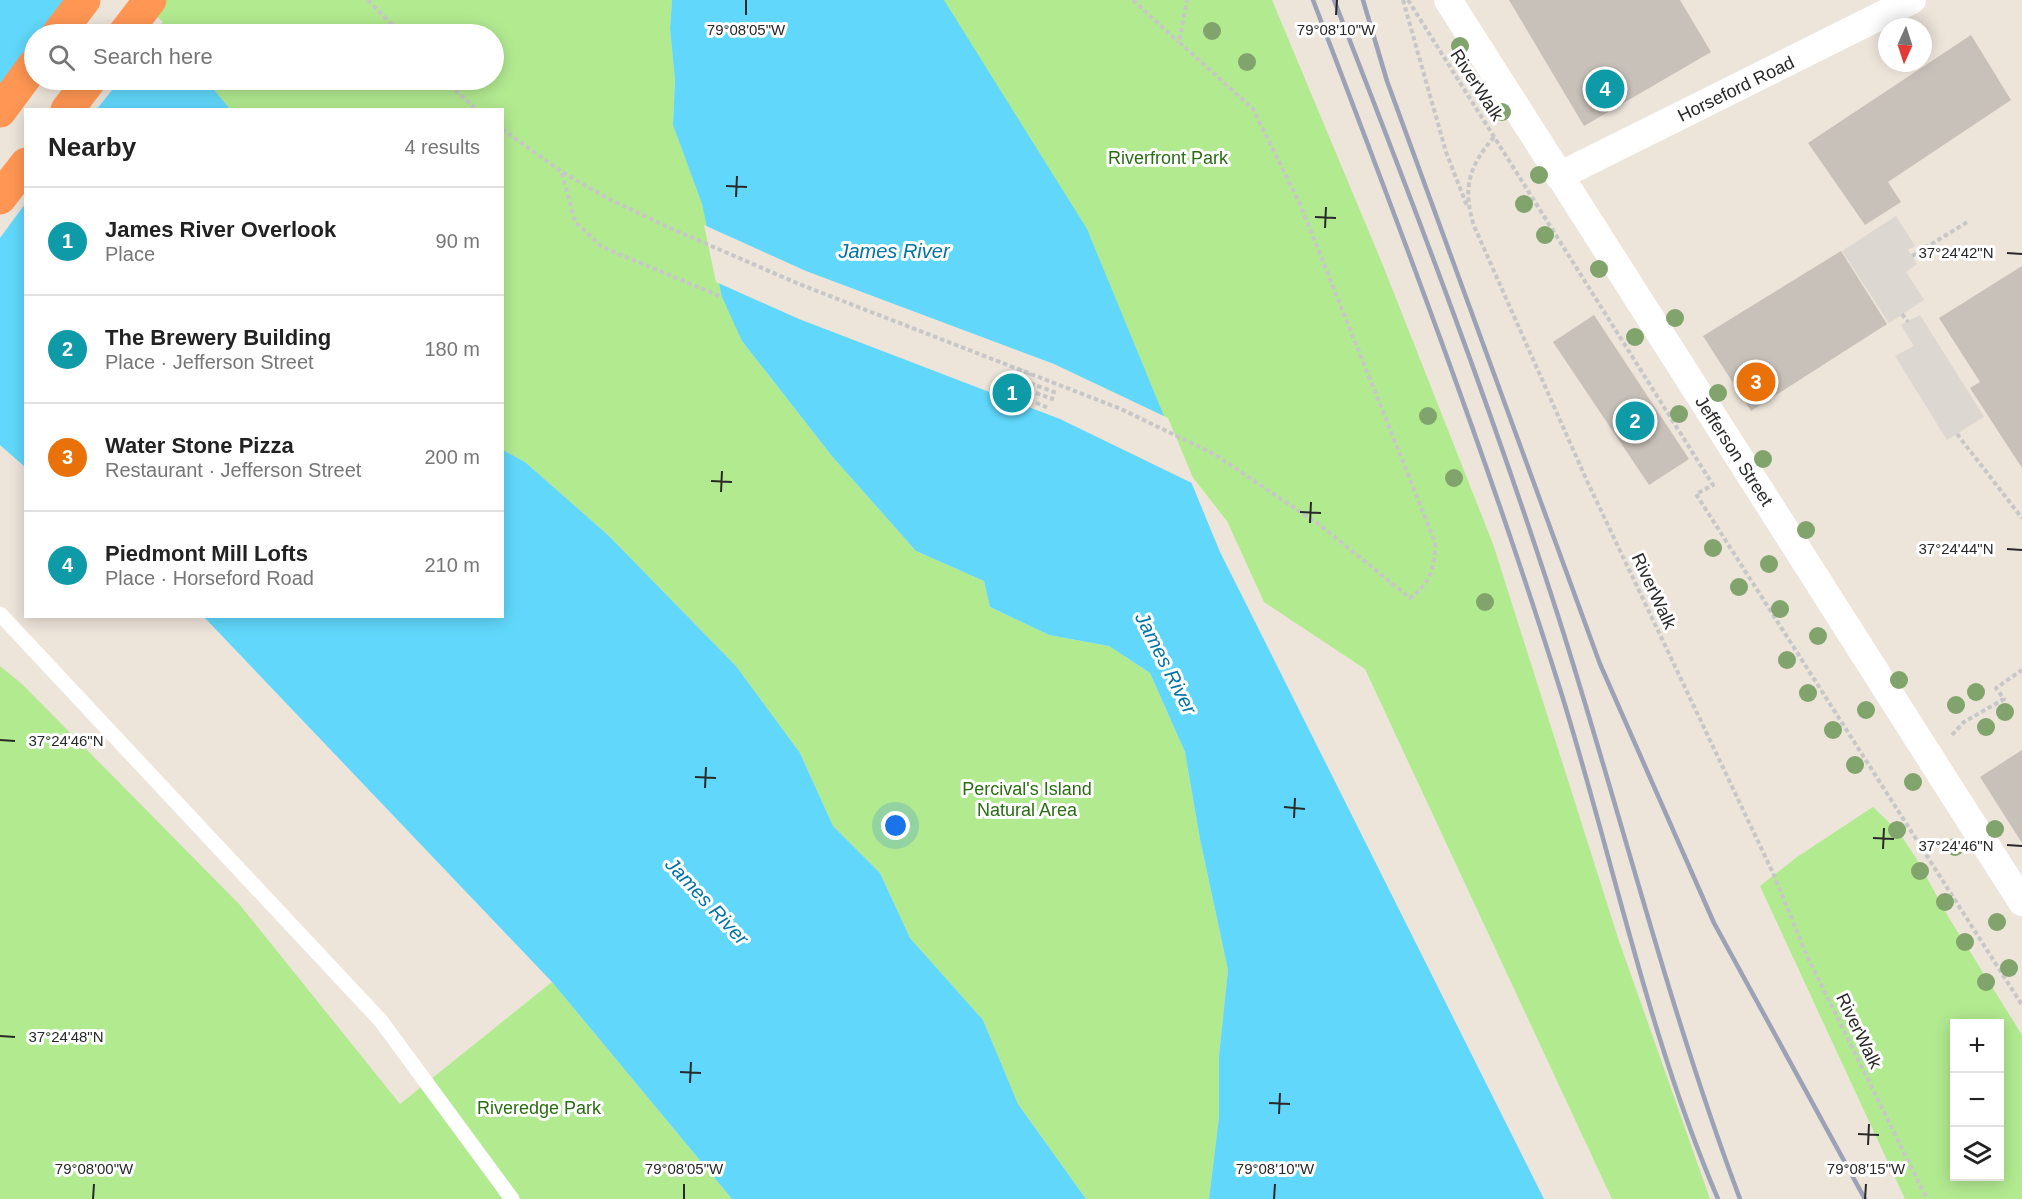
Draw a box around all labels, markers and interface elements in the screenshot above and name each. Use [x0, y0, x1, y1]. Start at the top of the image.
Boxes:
north arrow [1878, 18, 1932, 72]
text: 79°08'05"W [707, 21, 786, 38]
text: 79°08'10"W [1297, 21, 1376, 38]
search box [24, 24, 504, 90]
icon: search [45, 41, 78, 74]
text: Search here [93, 44, 213, 69]
street label: RiverWalk [1446, 45, 1508, 125]
street label: Horseford Road [1675, 52, 1797, 126]
pin: 4 [1586, 66, 1624, 112]
text: Nearby [48, 132, 136, 162]
text: 4 results [404, 136, 480, 158]
park label: Riverfront Park [1108, 148, 1229, 168]
text: James River Overlook [105, 217, 336, 242]
text: 1 [62, 230, 73, 252]
text: 90 m [436, 230, 480, 252]
water label: James River [837, 240, 951, 262]
text: Place [105, 243, 155, 265]
text: 37°24'42"N [1918, 244, 1994, 261]
text: The Brewery Building [105, 325, 331, 350]
text: 2 [62, 338, 73, 360]
text: 180 m [424, 338, 480, 360]
text: Place · Jefferson Street [105, 351, 314, 373]
pin: 3 [1736, 360, 1776, 404]
pin: 1 [992, 370, 1032, 416]
street label: Jefferson Street [1691, 392, 1777, 510]
pin: 2 [1616, 398, 1654, 444]
text: Water Stone Pizza [105, 433, 294, 458]
text: 3 [62, 446, 73, 468]
text: 200 m [424, 446, 480, 468]
text: Restaurant · Jefferson Street [105, 459, 361, 481]
text: 37°24'44"N [1918, 540, 1994, 557]
text: Piedmont Mill Lofts [105, 541, 308, 566]
street label: RiverWalk [1628, 550, 1681, 633]
text: 4 [62, 554, 73, 576]
text: 210 m [424, 554, 480, 576]
text: Place · Horseford Road [105, 567, 314, 589]
water label: James River [1131, 608, 1202, 719]
text: 37°24'46"N [28, 732, 104, 749]
park label: Percival's Island Natural Area [962, 779, 1092, 820]
your location [881, 811, 910, 840]
text: 37°24'46"N [1918, 837, 1994, 854]
water label: James River [660, 852, 754, 950]
street label: RiverWalk [1832, 990, 1886, 1073]
map controls [1950, 1019, 2004, 1181]
button: + [1950, 1019, 2004, 1073]
text: 37°24'48"N [28, 1028, 104, 1045]
button: − [1950, 1073, 2004, 1127]
park label: Riveredge Park [477, 1098, 602, 1118]
button: layers [1950, 1127, 2004, 1181]
text: 79°08'00"W [55, 1160, 134, 1177]
text: 79°08'05"W [645, 1160, 724, 1177]
text: 79°08'10"W [1236, 1160, 1315, 1177]
text: 79°08'15"W [1827, 1160, 1906, 1177]

